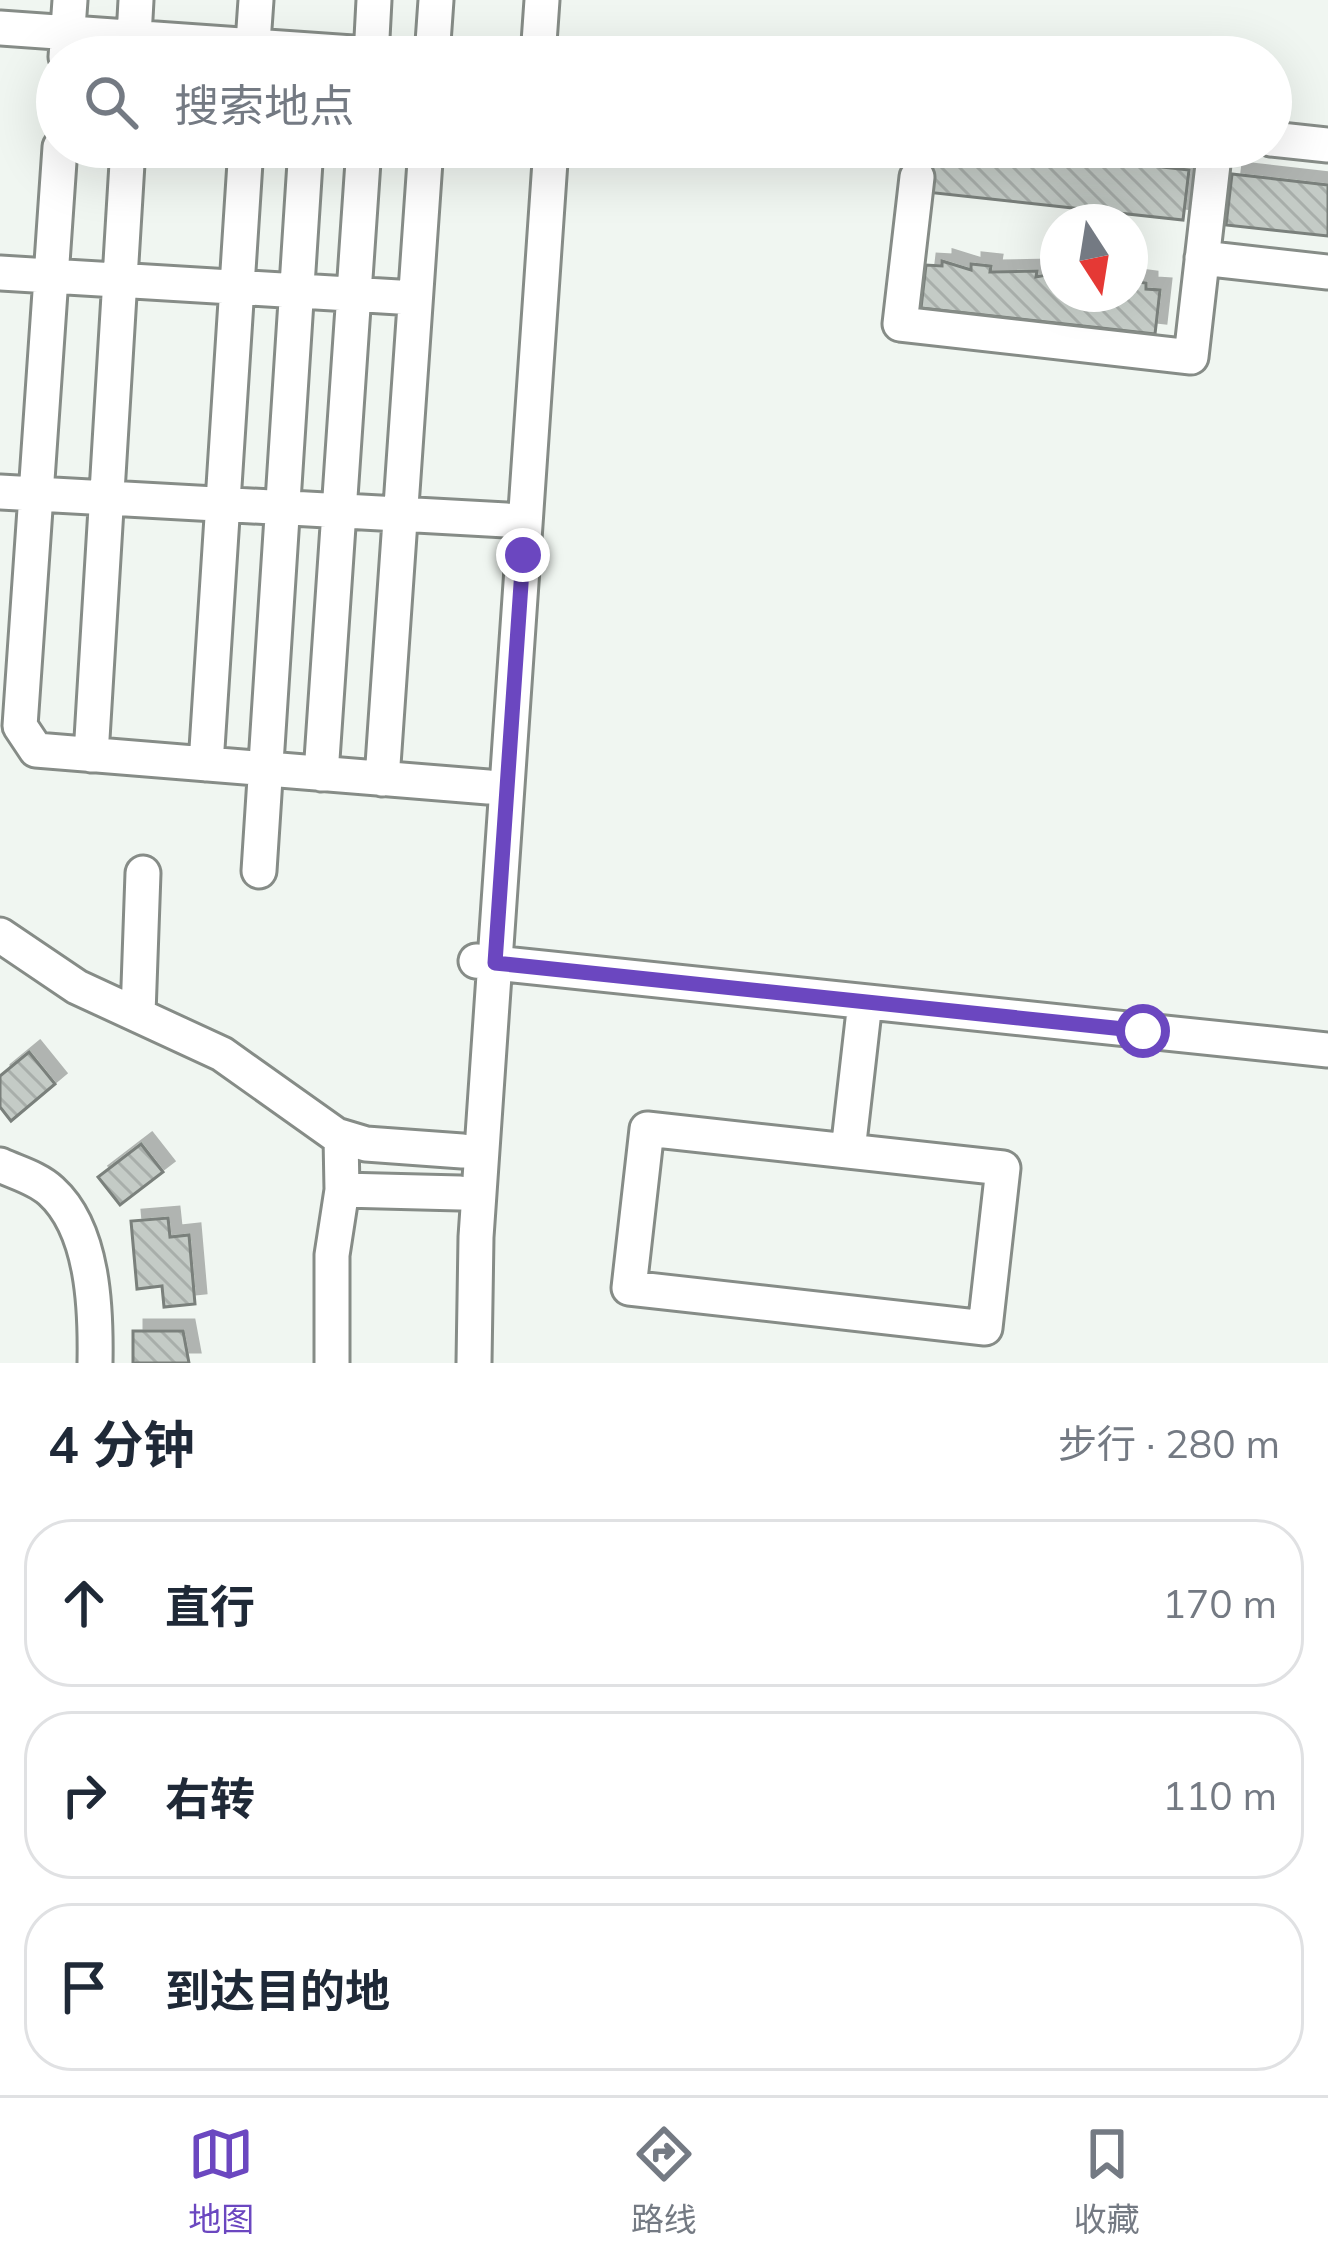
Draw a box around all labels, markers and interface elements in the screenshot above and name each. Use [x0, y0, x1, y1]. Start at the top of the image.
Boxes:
search box [36, 36, 1292, 168]
icon: search [78, 69, 144, 135]
text: 搜索地点 [174, 77, 354, 133]
north arrow [1040, 204, 1148, 312]
route end [496, 528, 550, 582]
route start [1116, 1004, 1170, 1058]
text: 4 分钟 [48, 1412, 195, 1476]
text: 步行 · 280 m [1058, 1419, 1280, 1468]
icon: ahead [51, 1570, 117, 1636]
text: 直行 [165, 1578, 255, 1634]
text: 170 m [1162, 1579, 1277, 1628]
icon: right [51, 1762, 117, 1828]
text: 右转 [165, 1770, 255, 1826]
text: 110 m [1162, 1771, 1277, 1820]
icon: arrive [51, 1954, 117, 2020]
text: 到达目的地 [165, 1962, 390, 2018]
tab: 地图 [188, 2121, 254, 2241]
tab: 路线 [631, 2121, 697, 2241]
tab: 收藏 [1074, 2121, 1140, 2241]

